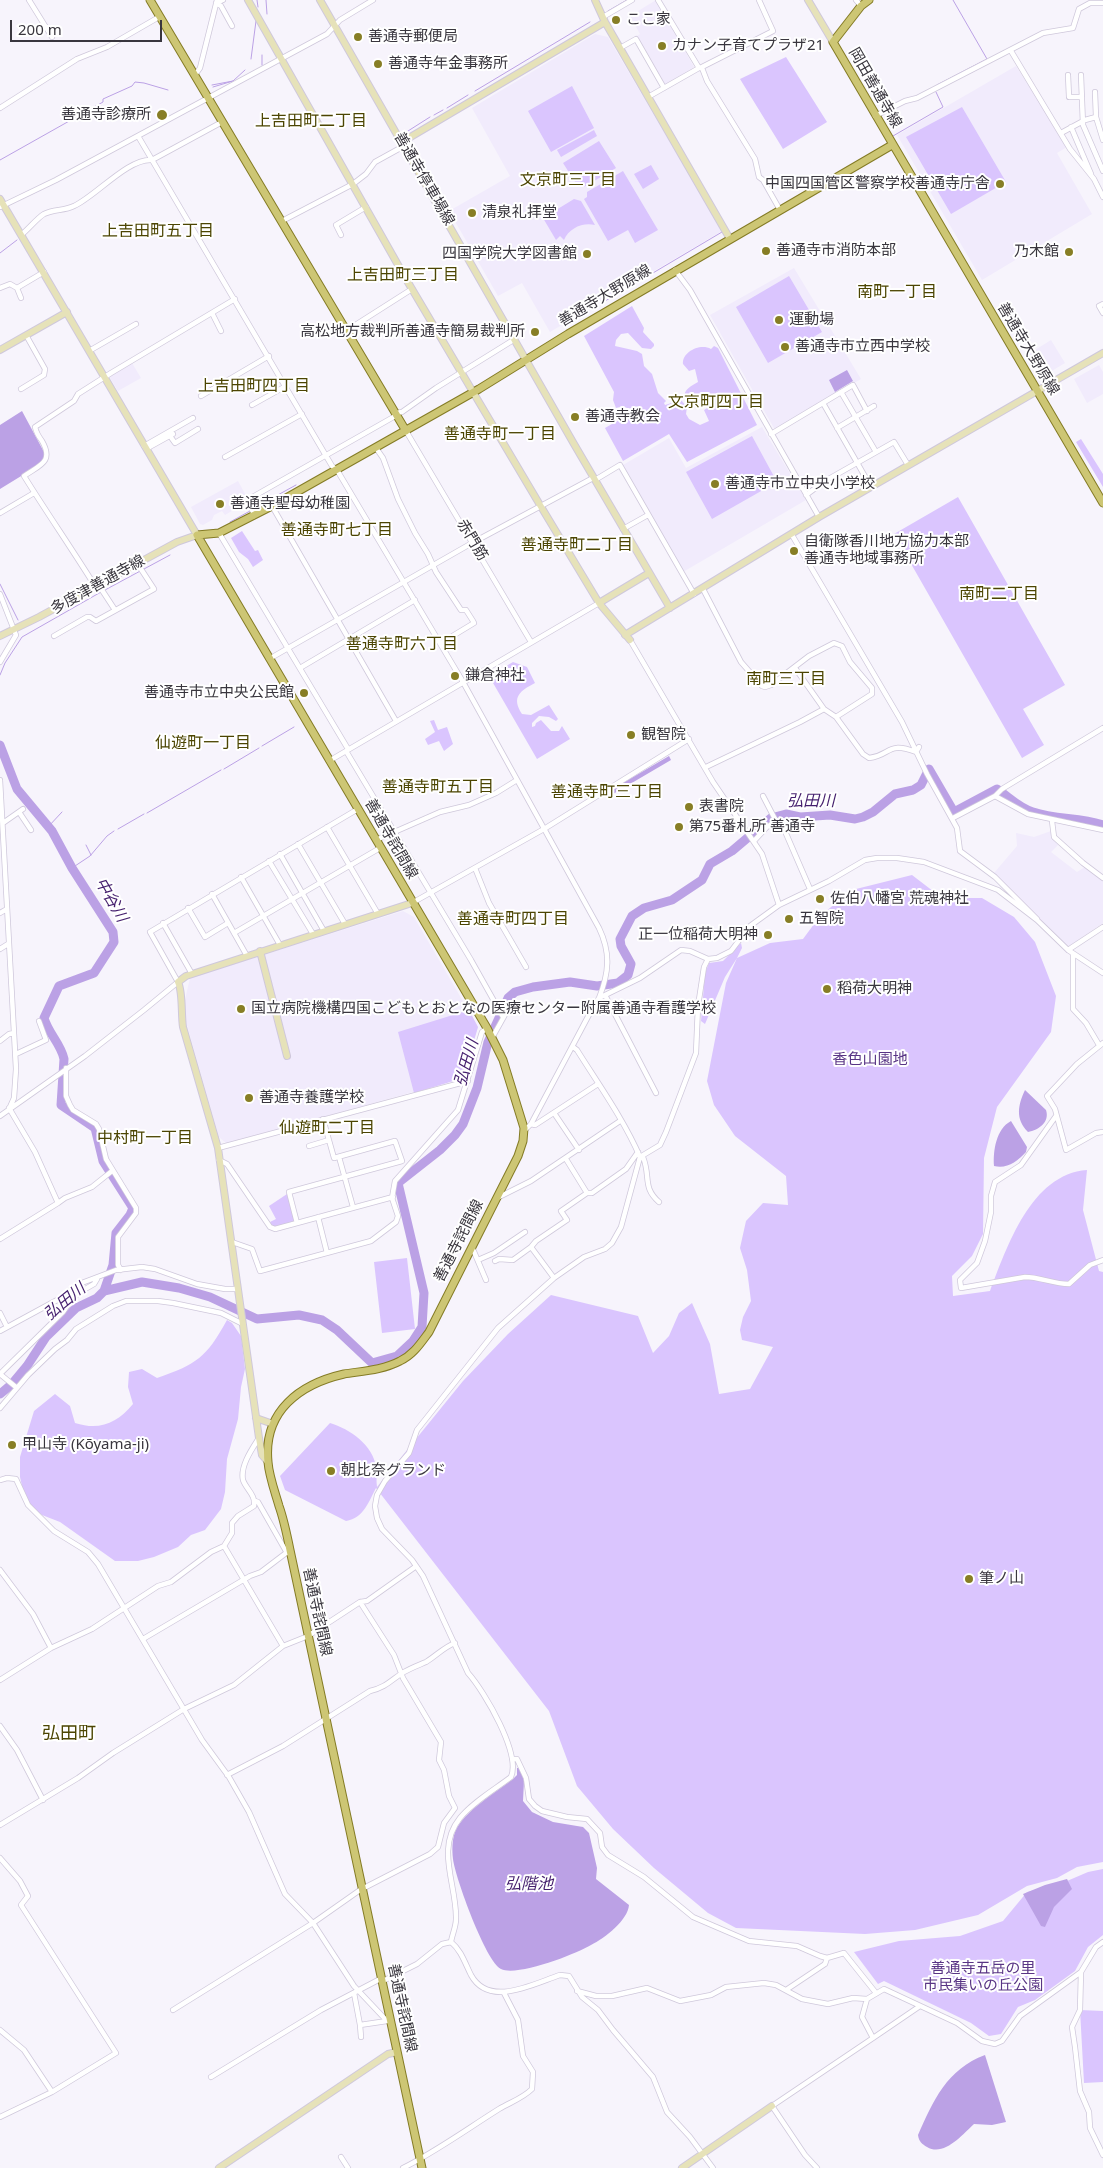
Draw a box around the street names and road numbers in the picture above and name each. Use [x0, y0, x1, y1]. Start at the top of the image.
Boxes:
street label: 岡田善通寺線 [845, 45, 905, 131]
street label: 善通寺停車場線 [390, 129, 458, 229]
street label: 善通寺大野原線 [555, 261, 655, 331]
street label: 善通寺大野原線 [993, 299, 1063, 399]
street label: 赤門筋 [453, 516, 491, 564]
street label: 多度津善通寺線 [48, 552, 148, 618]
street label: 善通寺詫間線 [361, 796, 421, 882]
street label: 善通寺詫間線 [431, 1197, 487, 1285]
street label: 善通寺詫間線 [299, 1566, 335, 1658]
street label: 善通寺詫間線 [384, 1962, 420, 2054]

